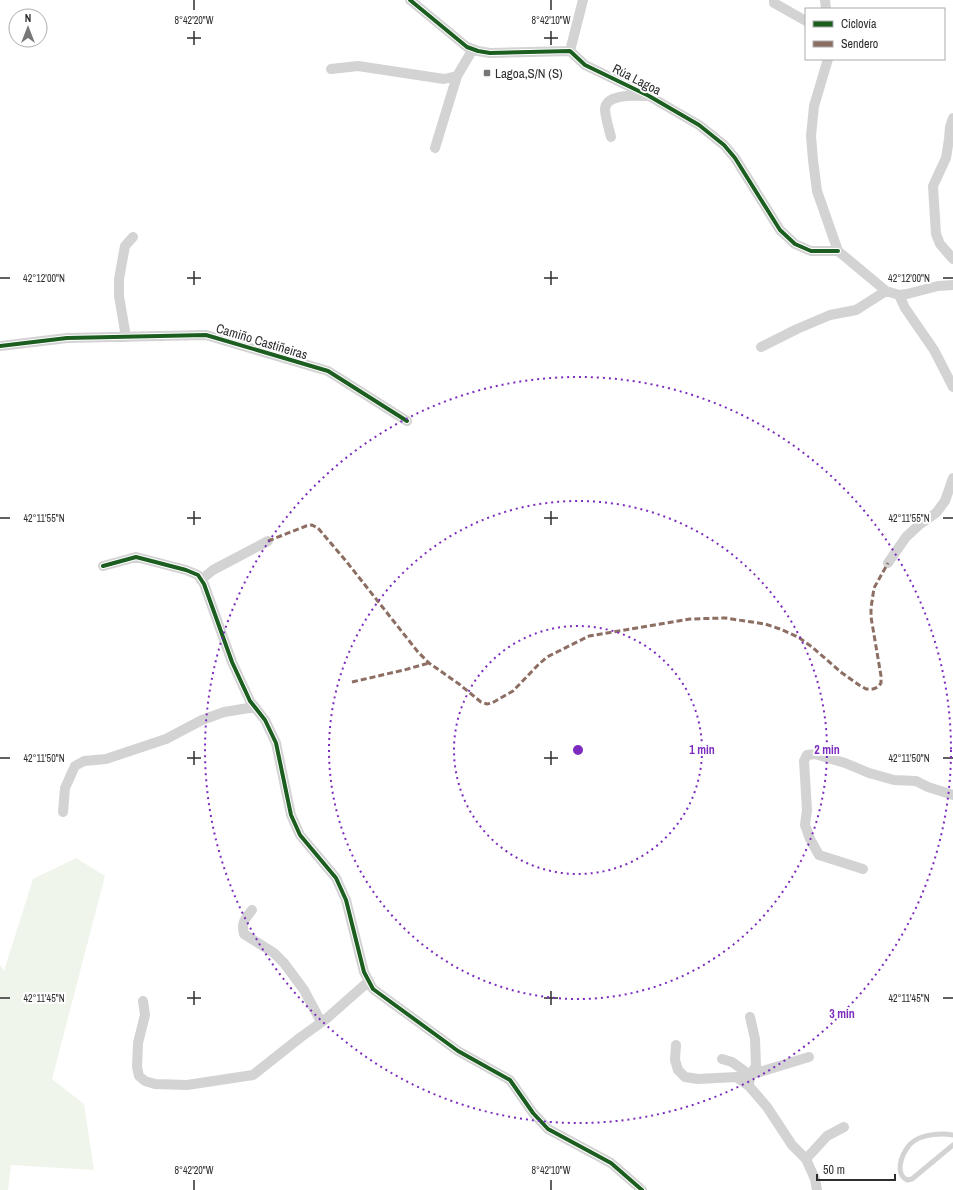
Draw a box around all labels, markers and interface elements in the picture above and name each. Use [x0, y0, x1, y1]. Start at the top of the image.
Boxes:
north arrow [8, 8, 48, 48]
legend [805, 8, 945, 60]
text: N [25, 11, 31, 25]
text: 8°42'20"W [174, 14, 214, 27]
text: 8°42'10"W [531, 14, 571, 27]
text: Ciclovía [841, 16, 877, 32]
text: Sendero [841, 36, 878, 52]
street label: Rúa Lagoa [610, 60, 664, 99]
place label: Lagoa,S/N (S) [495, 65, 563, 82]
marker: Lagoa,S/N (S) [482, 68, 492, 78]
text: 42°12'00"N [23, 272, 65, 285]
text: 42°12'00"N [888, 272, 930, 285]
street label: Camiño Castiñeiras [214, 319, 310, 363]
text: 42°11'55"N [23, 512, 65, 525]
text: 42°11'55"N [888, 512, 930, 525]
text: 1 min [689, 742, 715, 758]
text: 2 min [814, 742, 840, 758]
centre of rings [571, 743, 585, 757]
text: 42°11'50"N [23, 752, 65, 765]
text: 42°11'50"N [888, 752, 930, 765]
text: 42°11'45"N [23, 992, 65, 1005]
text: 42°11'45"N [888, 992, 930, 1005]
text: 3 min [829, 1006, 855, 1022]
scale bar [817, 1156, 895, 1182]
text: 50 m [823, 1162, 845, 1178]
text: 8°42'20"W [174, 1164, 214, 1177]
text: 8°42'10"W [531, 1164, 571, 1177]

